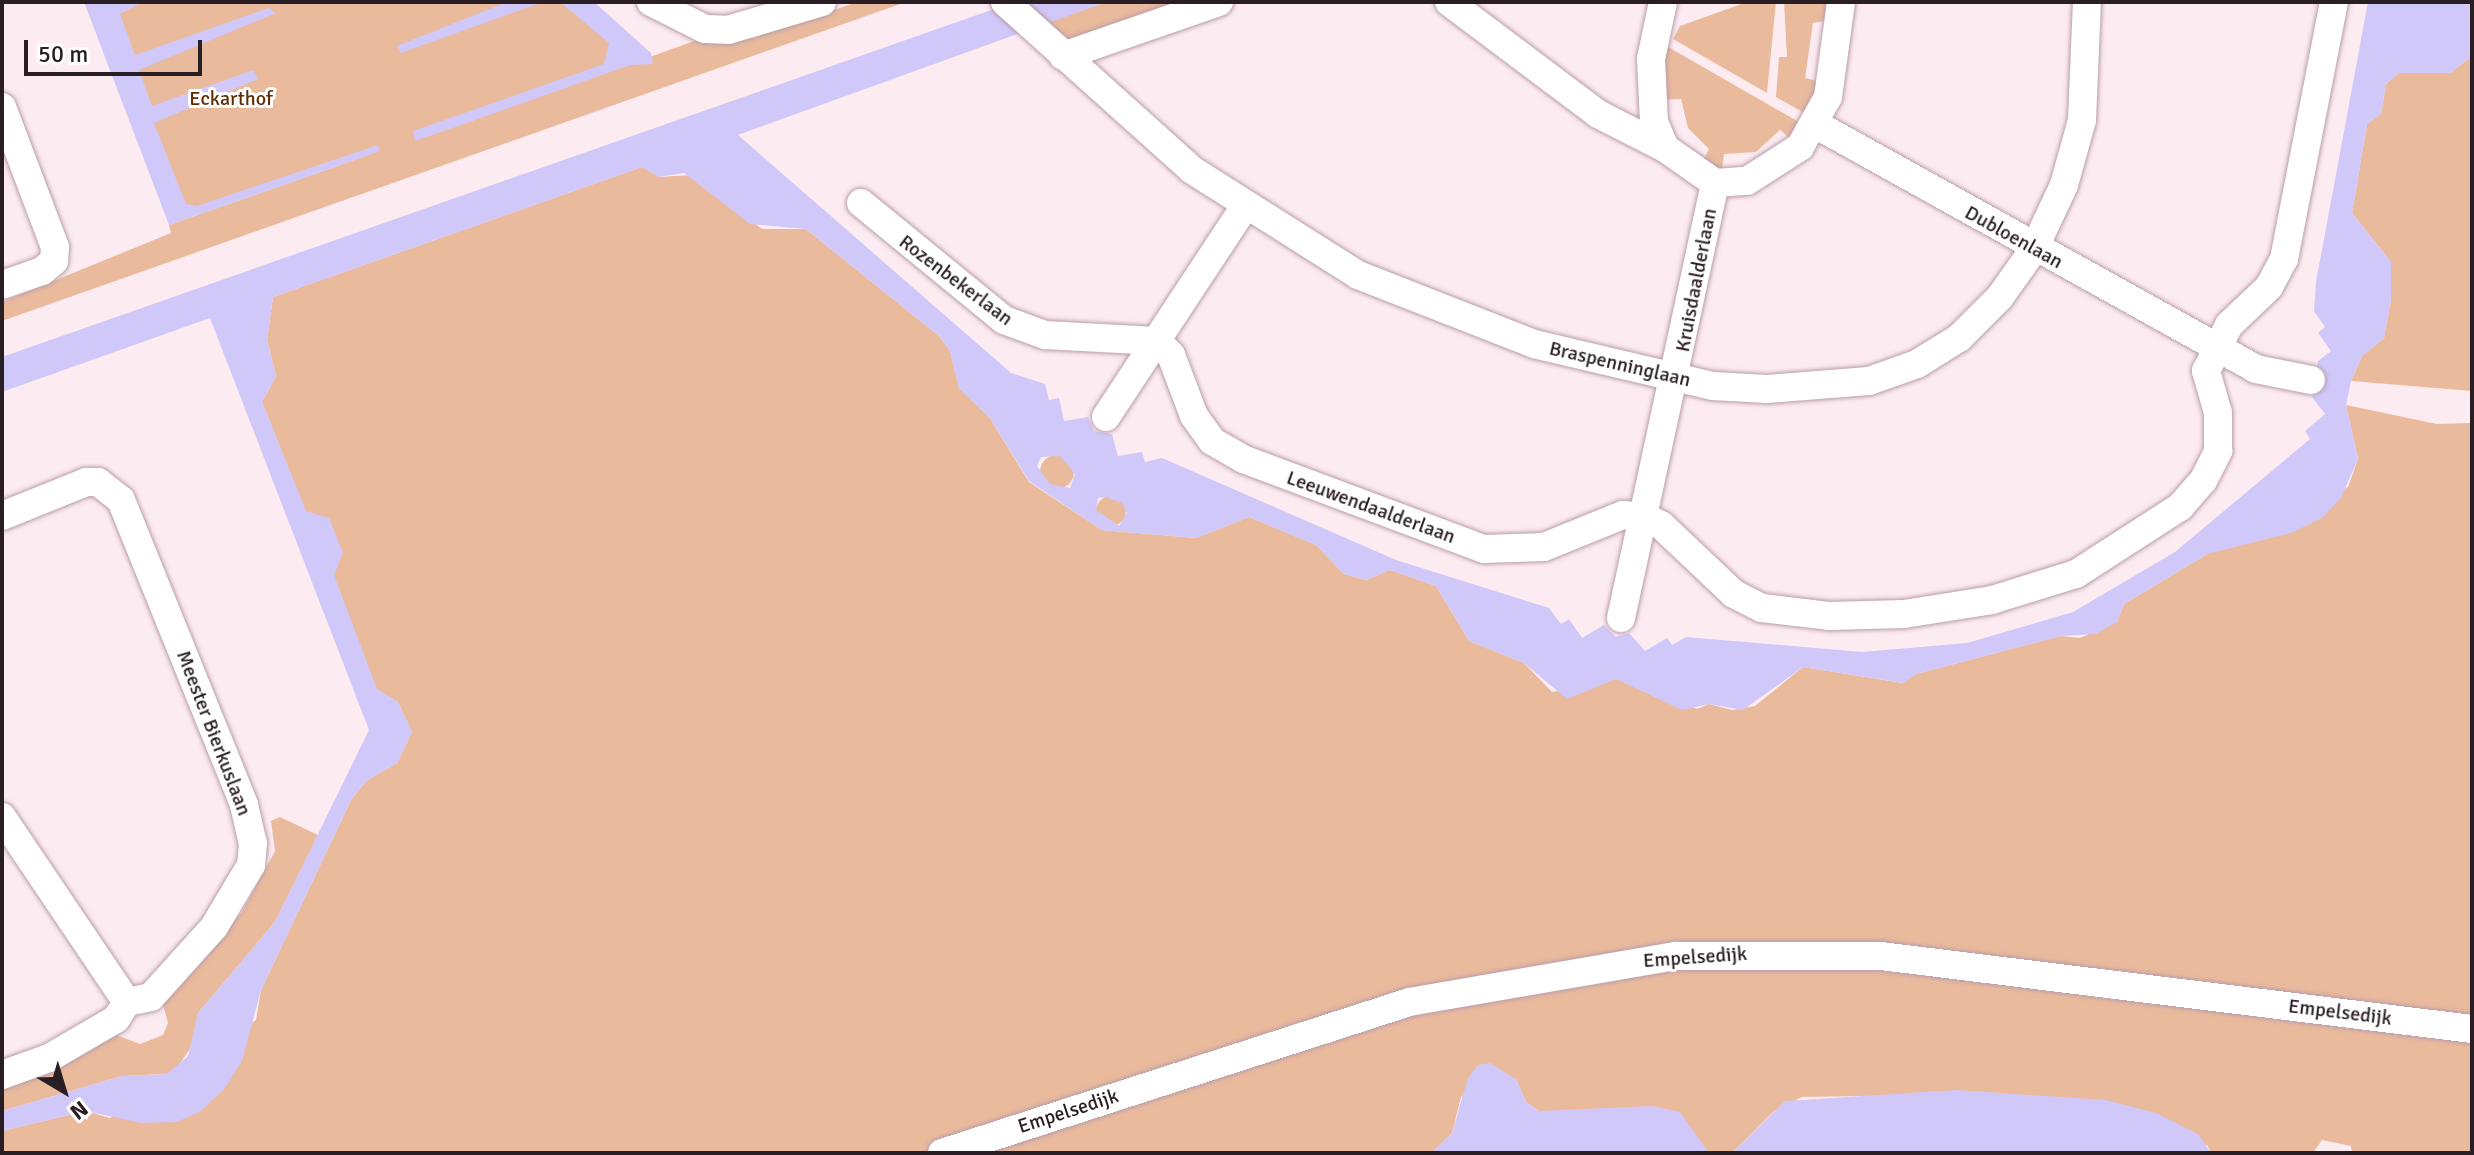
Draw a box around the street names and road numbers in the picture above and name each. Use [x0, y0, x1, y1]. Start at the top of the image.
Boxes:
street label: Dubloenlaan [1961, 200, 2067, 274]
street label: Kruisdaalderlaan [1670, 206, 1722, 354]
street label: Rozenbekerlaan [894, 229, 1018, 331]
street label: Braspenninglaan [1547, 336, 1693, 392]
street label: Leeuwendaalderlaan [1283, 465, 1459, 549]
street label: Meester Bierkuslaan [171, 647, 257, 819]
street label: Empelsedijk [1642, 941, 1748, 973]
street label: Empelsedijk [2287, 994, 2393, 1030]
street label: Empelsedijk [1015, 1084, 1121, 1138]

